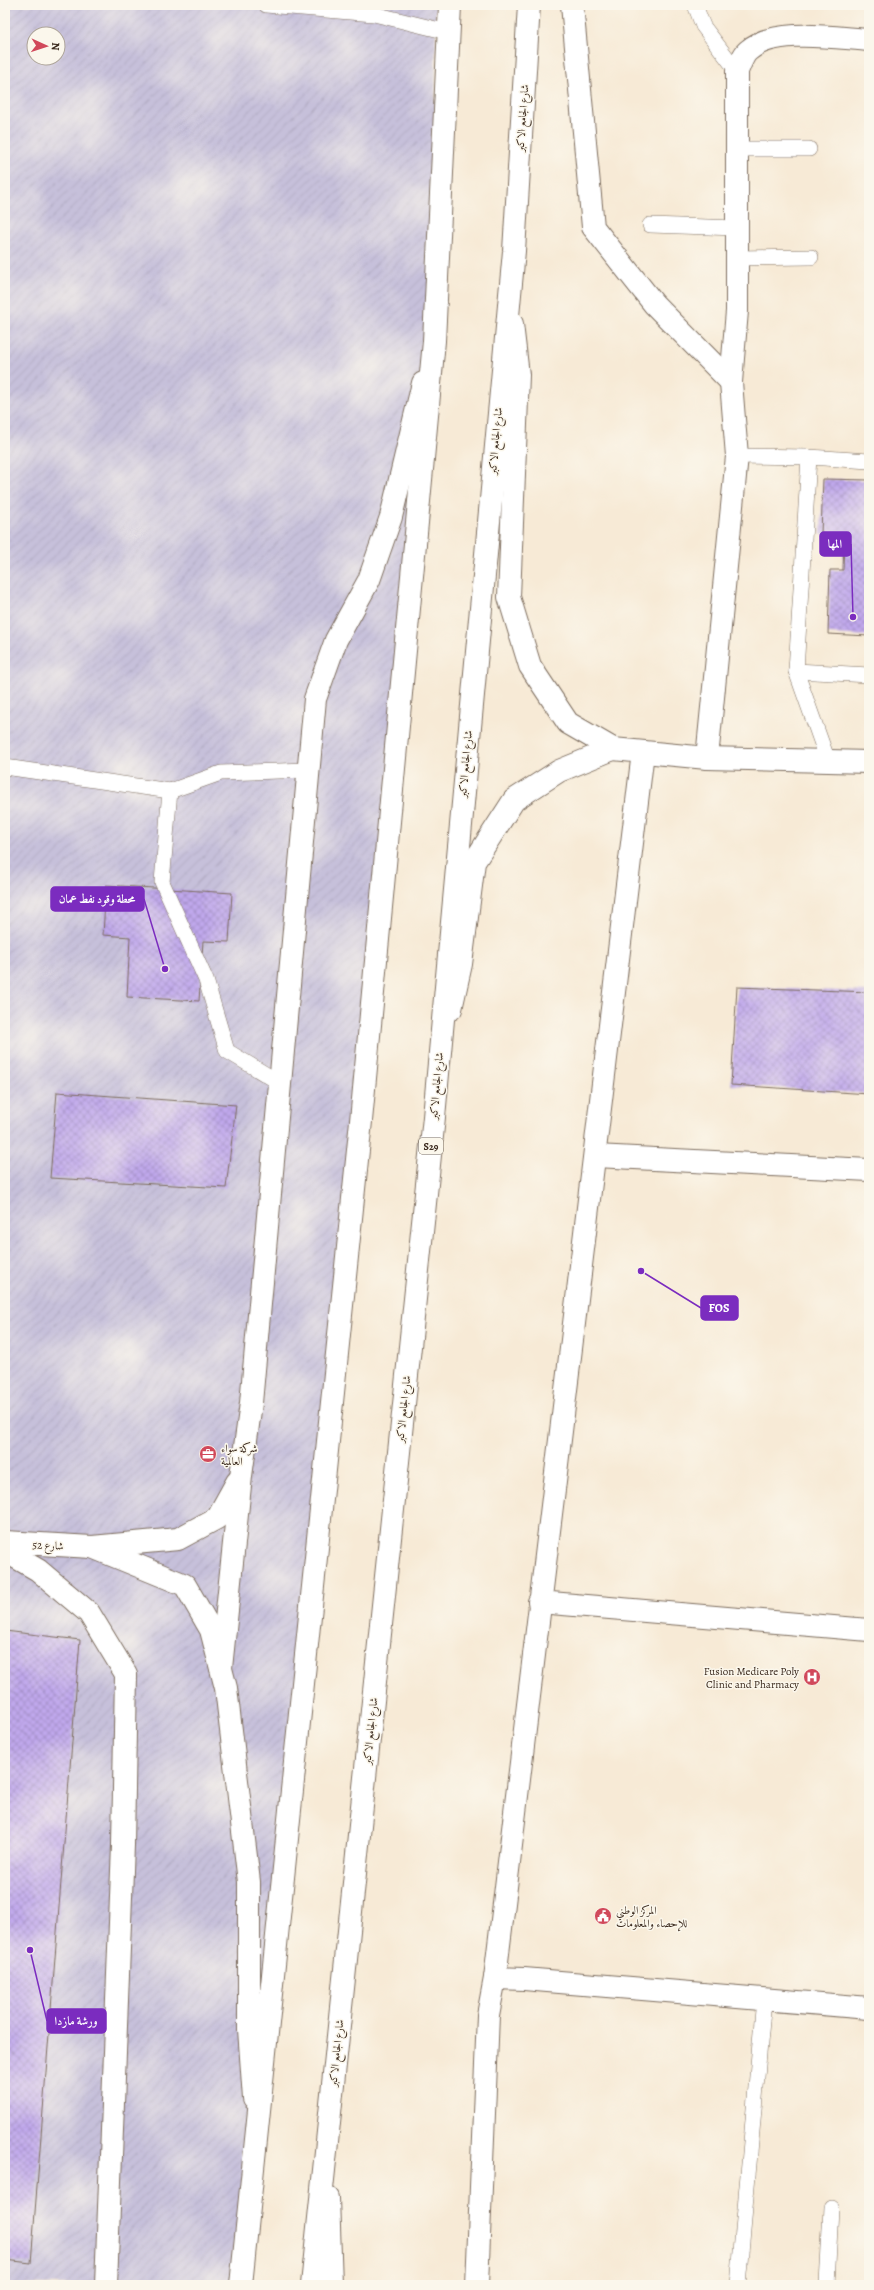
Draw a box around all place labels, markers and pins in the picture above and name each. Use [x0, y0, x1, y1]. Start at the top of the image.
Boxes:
callout: المه‍ا [820, 532, 851, 556]
callout: محطة وقود نفط عمان [51, 887, 144, 911]
callout: FOS [701, 1296, 738, 1320]
place label: شركة سواء العالمية [221, 1441, 258, 1469]
office icon: شركة سواء العالمية [198, 1444, 218, 1464]
place label: Fusion Medicare Poly Clinic and Pharmacy [704, 1664, 799, 1692]
hospital icon: Fusion Medicare Poly Clinic and Pharmacy [802, 1667, 822, 1687]
place label: المركز الوطني للإحصاء والمعلومات [616, 1903, 687, 1932]
public building icon: المركز الوطني للإحصاء والمعلومات [593, 1906, 613, 1926]
callout: ورشة مازدا [47, 2009, 106, 2033]

